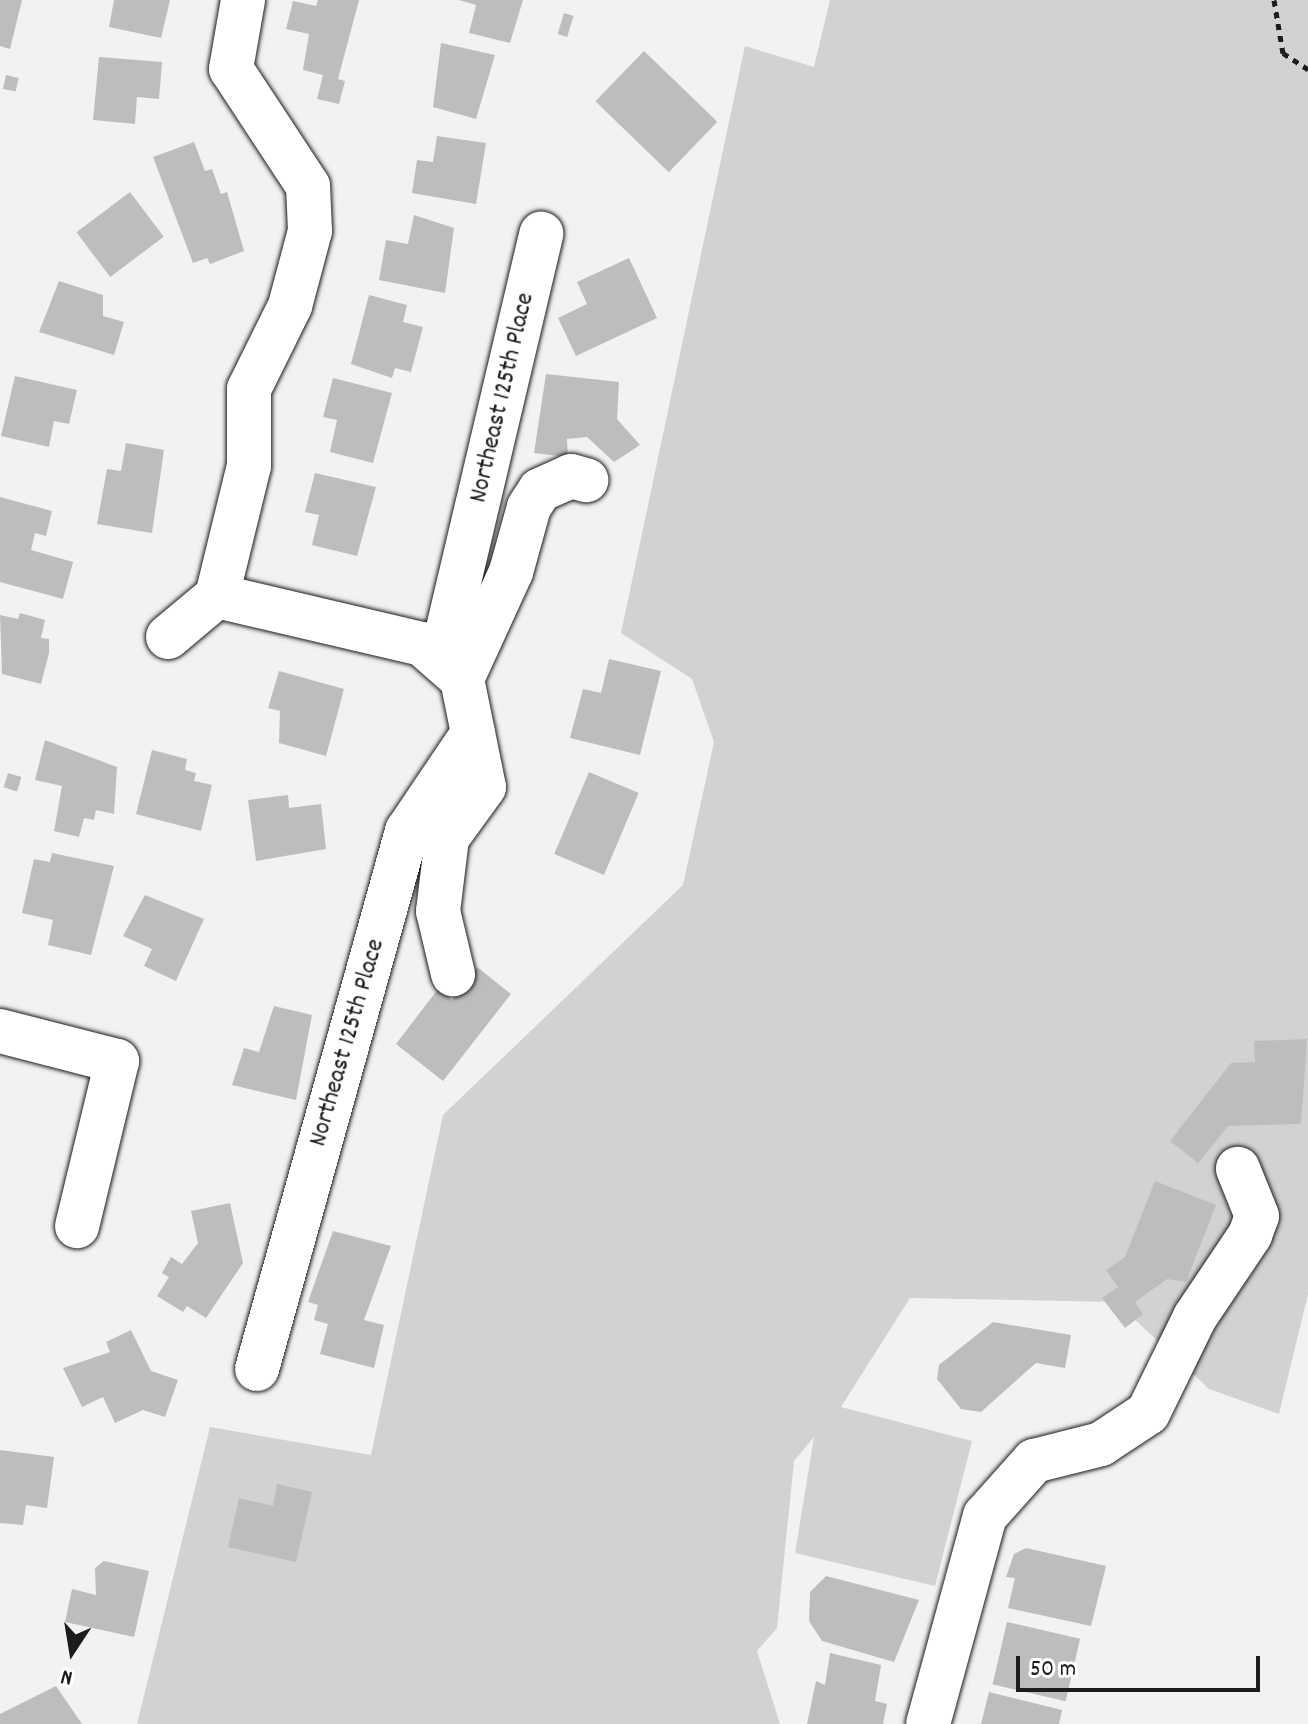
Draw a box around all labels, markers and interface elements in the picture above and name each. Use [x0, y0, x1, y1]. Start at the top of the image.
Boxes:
street label: Northeast 125th Place [464, 290, 542, 506]
street label: Northeast 125th Place [303, 936, 393, 1150]
north arrow [32, 1612, 112, 1692]
scale bar [1020, 1640, 1264, 1690]
text: 50 m [1030, 1653, 1076, 1687]
text: N [58, 1660, 75, 1692]

